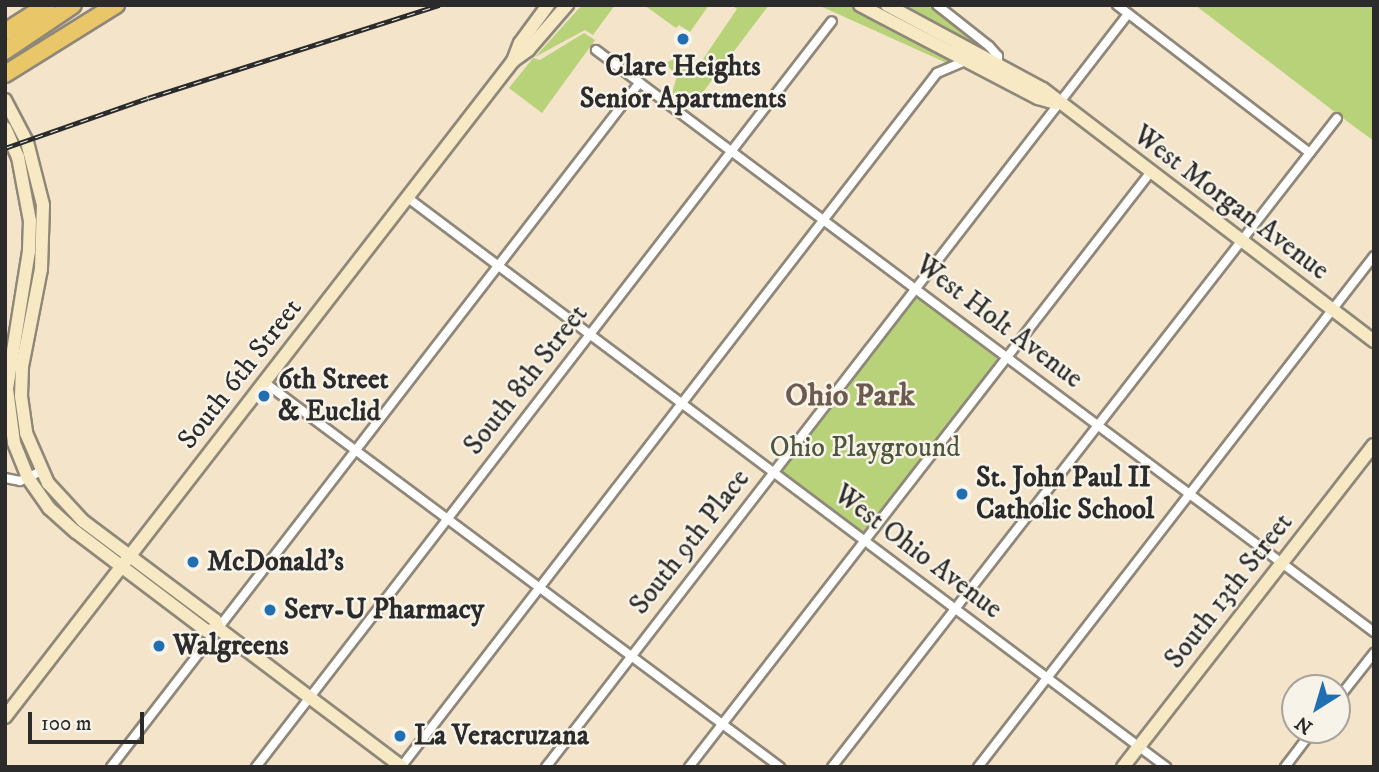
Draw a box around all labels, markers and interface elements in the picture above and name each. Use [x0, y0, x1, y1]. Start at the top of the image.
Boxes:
marker: Clare Heights Senior Apartments [675, 31, 691, 47]
place label: Clare Heights Senior Apartments [580, 50, 786, 116]
street label: West Morgan Avenue [1127, 118, 1335, 288]
street label: West Holt Avenue [909, 248, 1089, 396]
street label: South 6th Street [171, 292, 309, 456]
street label: South 8th Street [457, 298, 595, 462]
place label: 6th Street & Euclid [278, 363, 388, 429]
district label: Ohio Park [785, 377, 915, 415]
marker: 6th Street & Euclid [256, 388, 272, 404]
park label: Ohio Playground [770, 431, 960, 465]
place label: St. John Paul II Catholic School [976, 461, 1154, 527]
street label: South 9th Place [623, 463, 757, 621]
street label: West Ohio Avenue [827, 478, 1009, 626]
marker: St. John Paul II Catholic School [954, 486, 970, 502]
street label: South 13th Street [1158, 507, 1300, 675]
place label: McDonald's [207, 545, 344, 579]
marker: McDonald's [185, 554, 201, 570]
place label: Serv-U Pharmacy [284, 593, 484, 627]
marker: Serv-U Pharmacy [262, 602, 278, 618]
place label: Walgreens [173, 629, 288, 663]
marker: Walgreens [151, 638, 167, 654]
north arrow [1281, 674, 1351, 744]
scale bar [32, 698, 147, 742]
text: 100 m [41, 711, 92, 737]
text: N [1291, 711, 1317, 738]
place label: La Veracruzana [414, 719, 589, 753]
marker: La Veracruzana [392, 728, 408, 744]

